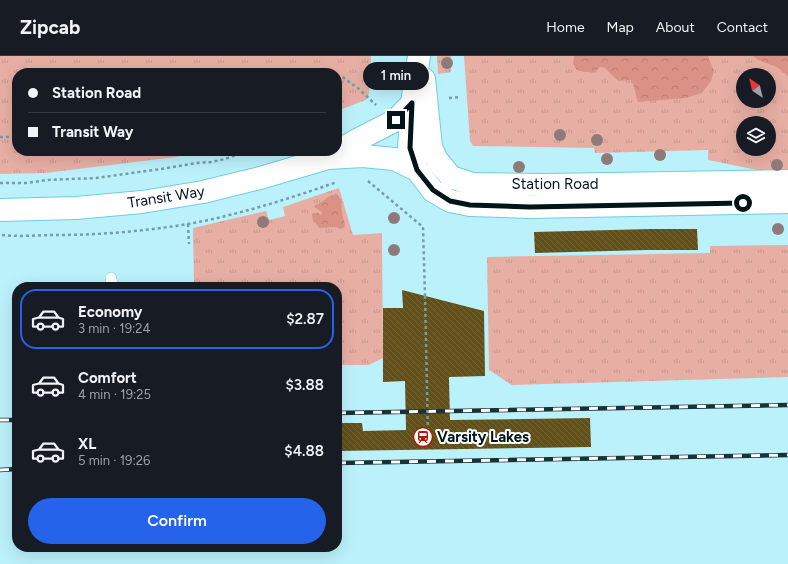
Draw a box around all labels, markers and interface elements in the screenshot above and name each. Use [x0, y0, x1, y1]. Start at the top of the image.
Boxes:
text: Zipcab [20, 16, 80, 39]
text: Home [546, 19, 585, 36]
text: Map [607, 19, 634, 36]
text: About [656, 19, 695, 36]
text: Contact [717, 19, 768, 36]
callout: 1 min [363, 62, 429, 90]
text: 1 min [381, 68, 411, 83]
north arrow [736, 68, 776, 108]
map controls [736, 68, 776, 156]
text: Station Road [52, 84, 141, 102]
route end [387, 111, 405, 129]
button: layers [736, 116, 776, 156]
text: Transit Way [52, 123, 133, 141]
street label: Station Road [512, 175, 598, 193]
street label: Transit Way [126, 182, 206, 212]
route start [734, 194, 752, 212]
icon: car [30, 301, 66, 337]
text: Economy [78, 303, 143, 321]
text: $2.87 [286, 310, 324, 328]
text: 3 min · 19:24 [78, 321, 151, 336]
icon: car [30, 367, 66, 403]
text: Comfort [78, 369, 137, 387]
text: $3.88 [285, 376, 324, 394]
text: 4 min · 19:25 [78, 387, 151, 402]
station icon: Varsity Lakes [412, 426, 434, 448]
place label: Varsity Lakes [437, 428, 529, 446]
icon: car [30, 433, 66, 469]
text: XL [78, 435, 96, 453]
text: $4.88 [284, 442, 324, 460]
text: 5 min · 19:26 [78, 453, 150, 468]
button: Confirm [28, 498, 326, 544]

